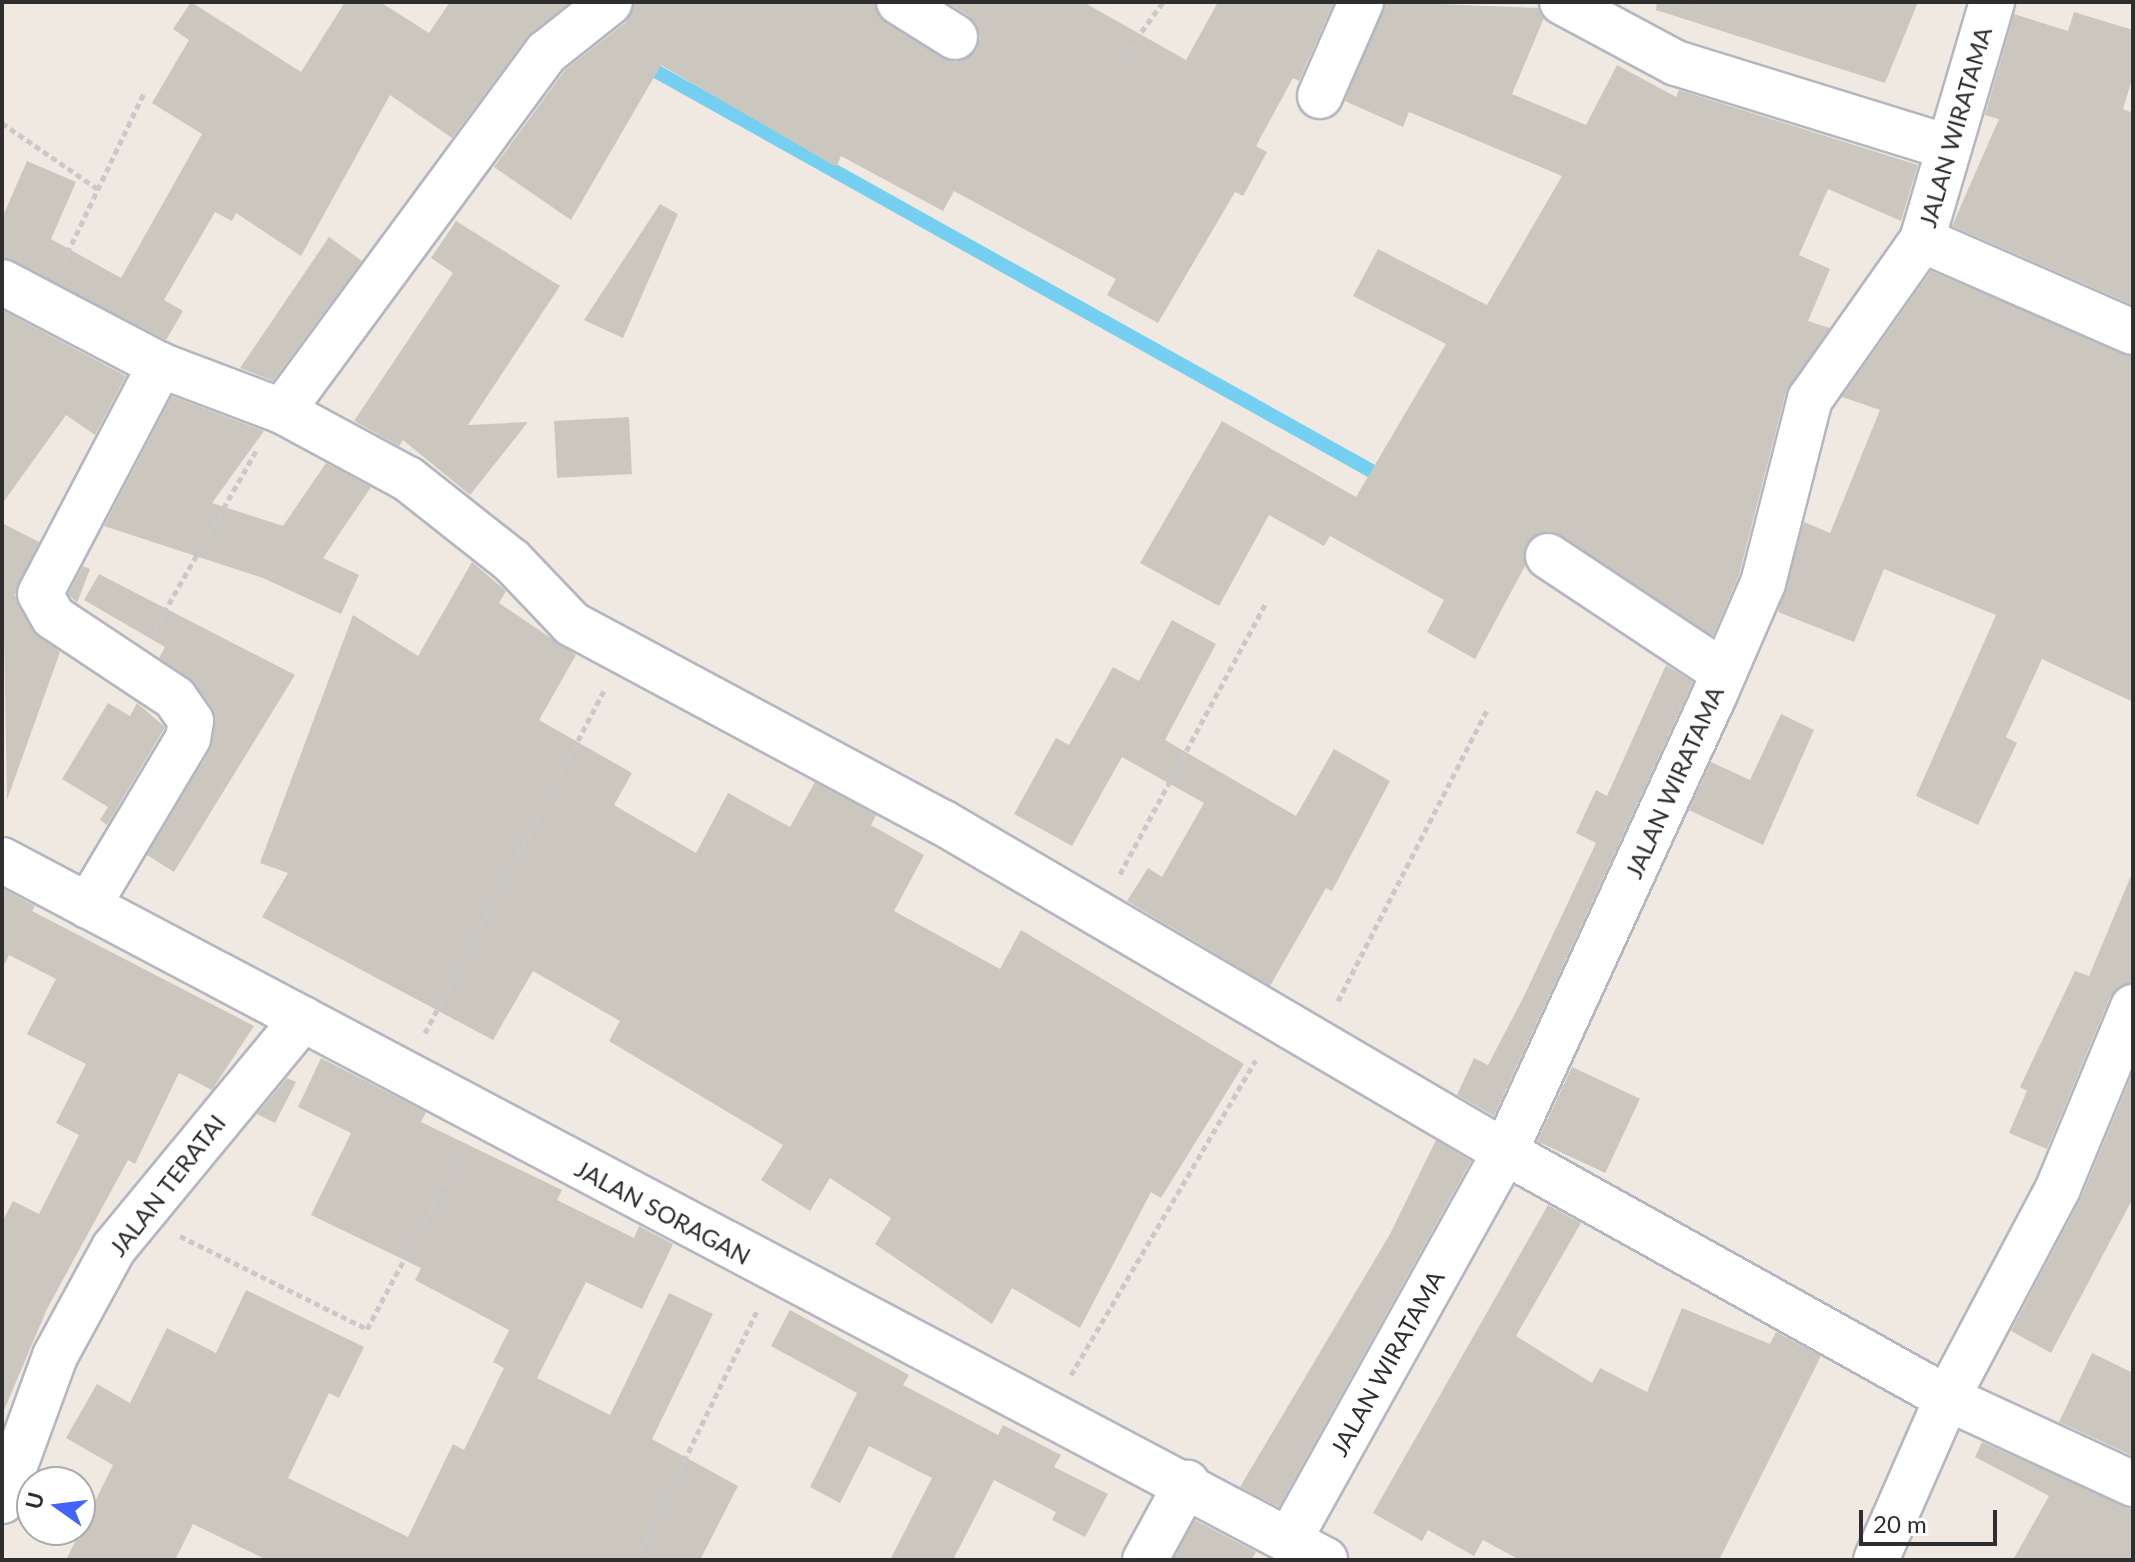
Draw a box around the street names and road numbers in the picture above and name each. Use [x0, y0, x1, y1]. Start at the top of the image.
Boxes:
street label: JALAN WIRATAMA [1913, 23, 1997, 231]
street label: JALAN WIRATAMA [1619, 681, 1729, 883]
street label: JALAN TERATAI [103, 1108, 231, 1262]
street label: JALAN SORAGAN [570, 1154, 756, 1270]
street label: JALAN WIRATAMA [1324, 1265, 1450, 1461]

